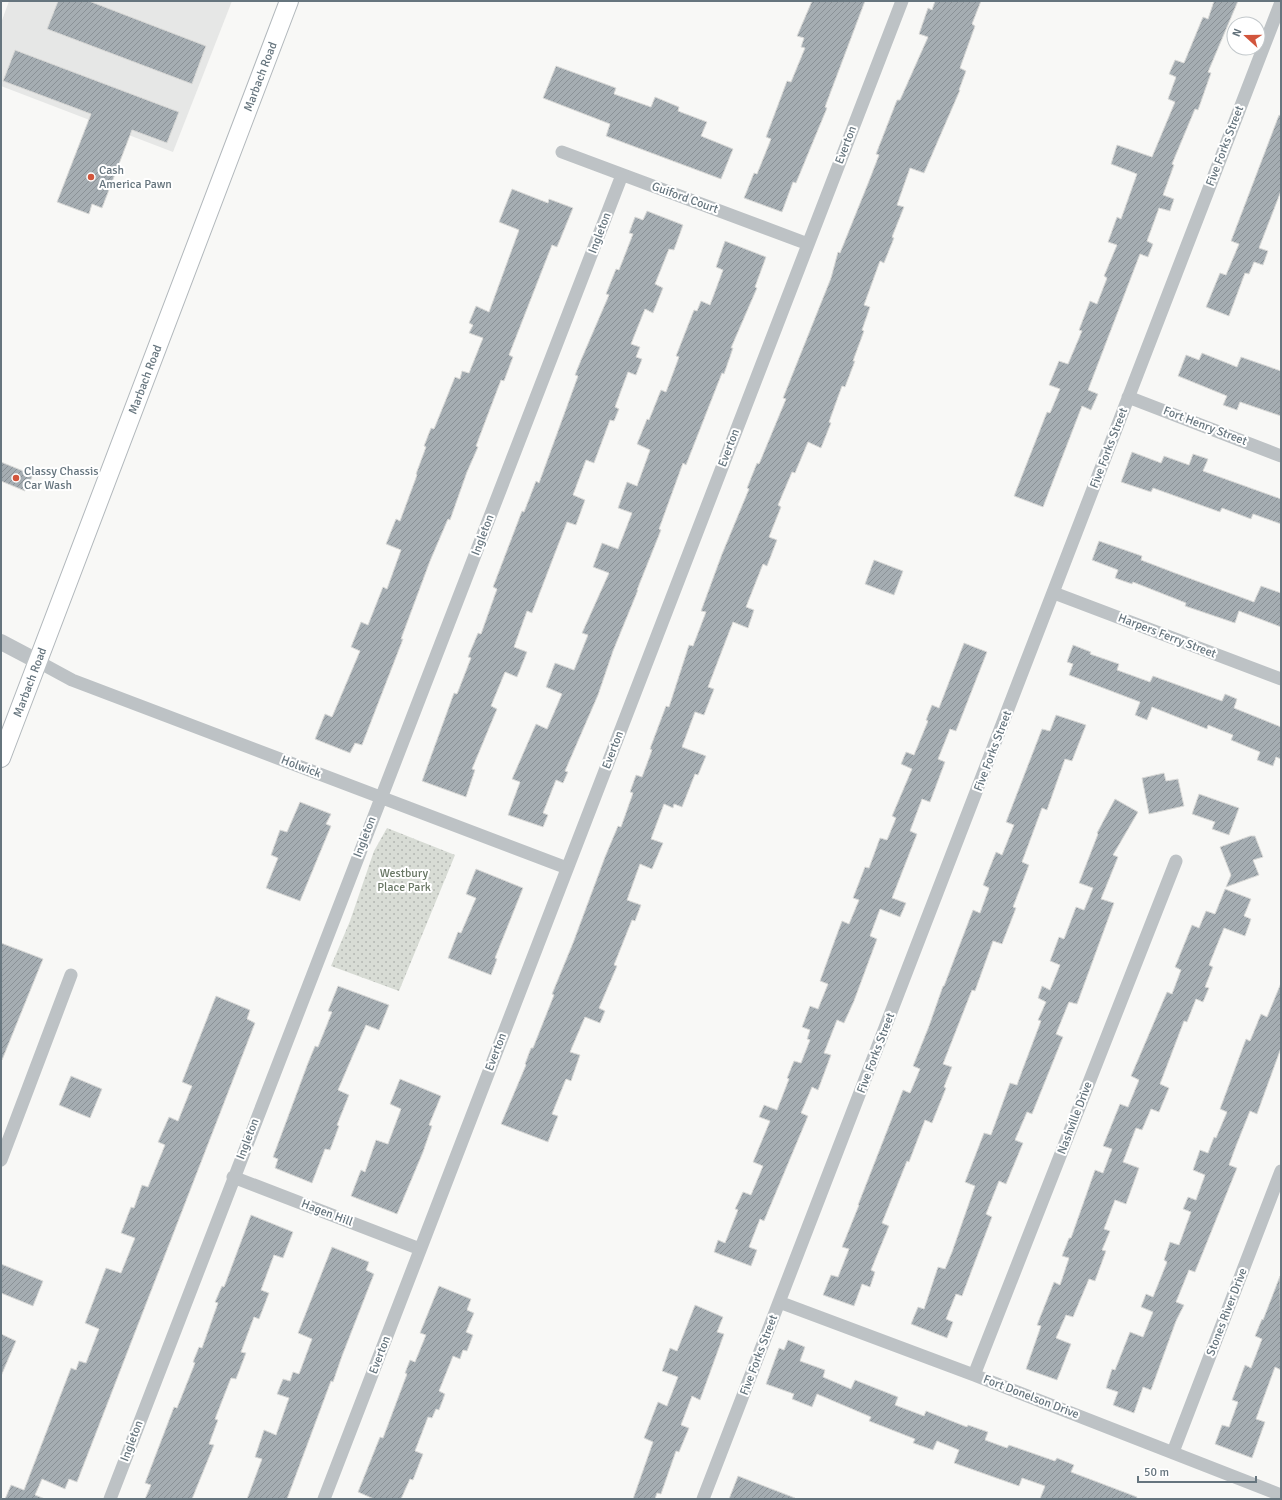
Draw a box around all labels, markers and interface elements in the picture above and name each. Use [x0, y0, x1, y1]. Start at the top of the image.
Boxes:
north arrow [1226, 16, 1266, 56]
text: N [1230, 27, 1245, 38]
street label: Marbach Road [240, 40, 280, 114]
street label: Five Forks Street [1203, 104, 1247, 188]
street label: Everton [832, 124, 860, 166]
place label: Cash America Pawn [99, 163, 172, 192]
marker: Cash America Pawn [86, 172, 96, 182]
street label: Guiford Court [650, 179, 720, 217]
street label: Ingleton [585, 210, 615, 256]
street label: Marbach Road [125, 343, 165, 416]
street label: Fort Henry Street [1161, 403, 1249, 449]
street label: Five Forks Street [1087, 406, 1131, 490]
street label: Everton [715, 427, 743, 469]
place label: Classy Chassis Car Wash [24, 464, 99, 493]
marker: Classy Chassis Car Wash [11, 473, 21, 483]
street label: Ingleton [468, 512, 498, 558]
street label: Harpers Ferry Street [1116, 610, 1218, 662]
street label: Marbach Road [10, 645, 50, 719]
street label: Five Forks Street [971, 709, 1015, 793]
street label: Everton [599, 729, 627, 771]
street label: Holwick [279, 753, 323, 781]
street label: Ingleton [350, 814, 380, 860]
park label: Westbury Place Park [377, 866, 431, 895]
street label: Five Forks Street [854, 1011, 898, 1095]
street label: Everton [482, 1031, 510, 1073]
street label: Nashville Drive [1054, 1080, 1096, 1156]
street label: Ingleton [233, 1116, 263, 1162]
street label: Hagen Hill [299, 1196, 355, 1230]
street label: Stones River Drive [1203, 1266, 1251, 1358]
street label: Five Forks Street [737, 1313, 781, 1397]
street label: Everton [366, 1334, 394, 1376]
street label: Fort Donelson Drive [981, 1372, 1081, 1422]
street label: Ingleton [117, 1418, 147, 1464]
scale bar [1138, 1458, 1256, 1484]
text: 50 m [1144, 1465, 1169, 1480]

